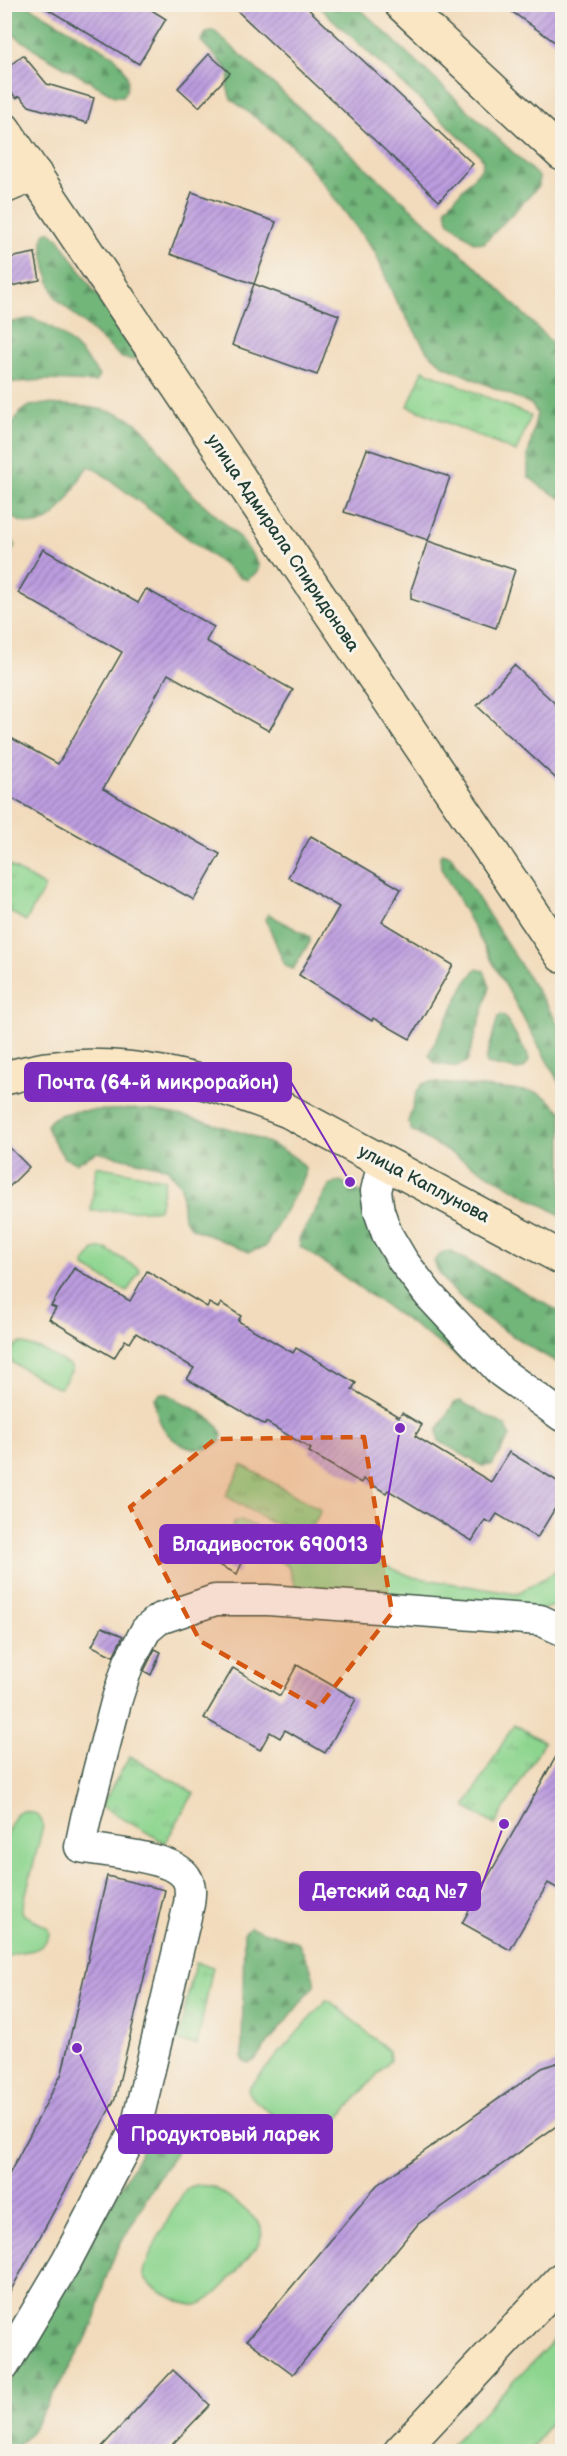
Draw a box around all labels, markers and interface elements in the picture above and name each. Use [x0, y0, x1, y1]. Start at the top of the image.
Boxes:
street label: улица Адмирала Спиридонова [202, 430, 364, 656]
callout: Почта (64-й микрорайон) [25, 1063, 291, 1101]
text: Почта (64-й микрорайон) [37, 1071, 279, 1095]
street label: улица Каплунова [355, 1141, 493, 1228]
callout: Владивосток 690013 [160, 1525, 380, 1563]
text: Владивосток 690013 [172, 1533, 368, 1557]
callout: Детский сад №7 [300, 1872, 480, 1910]
text: Детский сад №7 [312, 1880, 468, 1904]
callout: Продуктовый ларек [119, 2115, 332, 2153]
text: Продуктовый ларек [130, 2123, 320, 2147]

